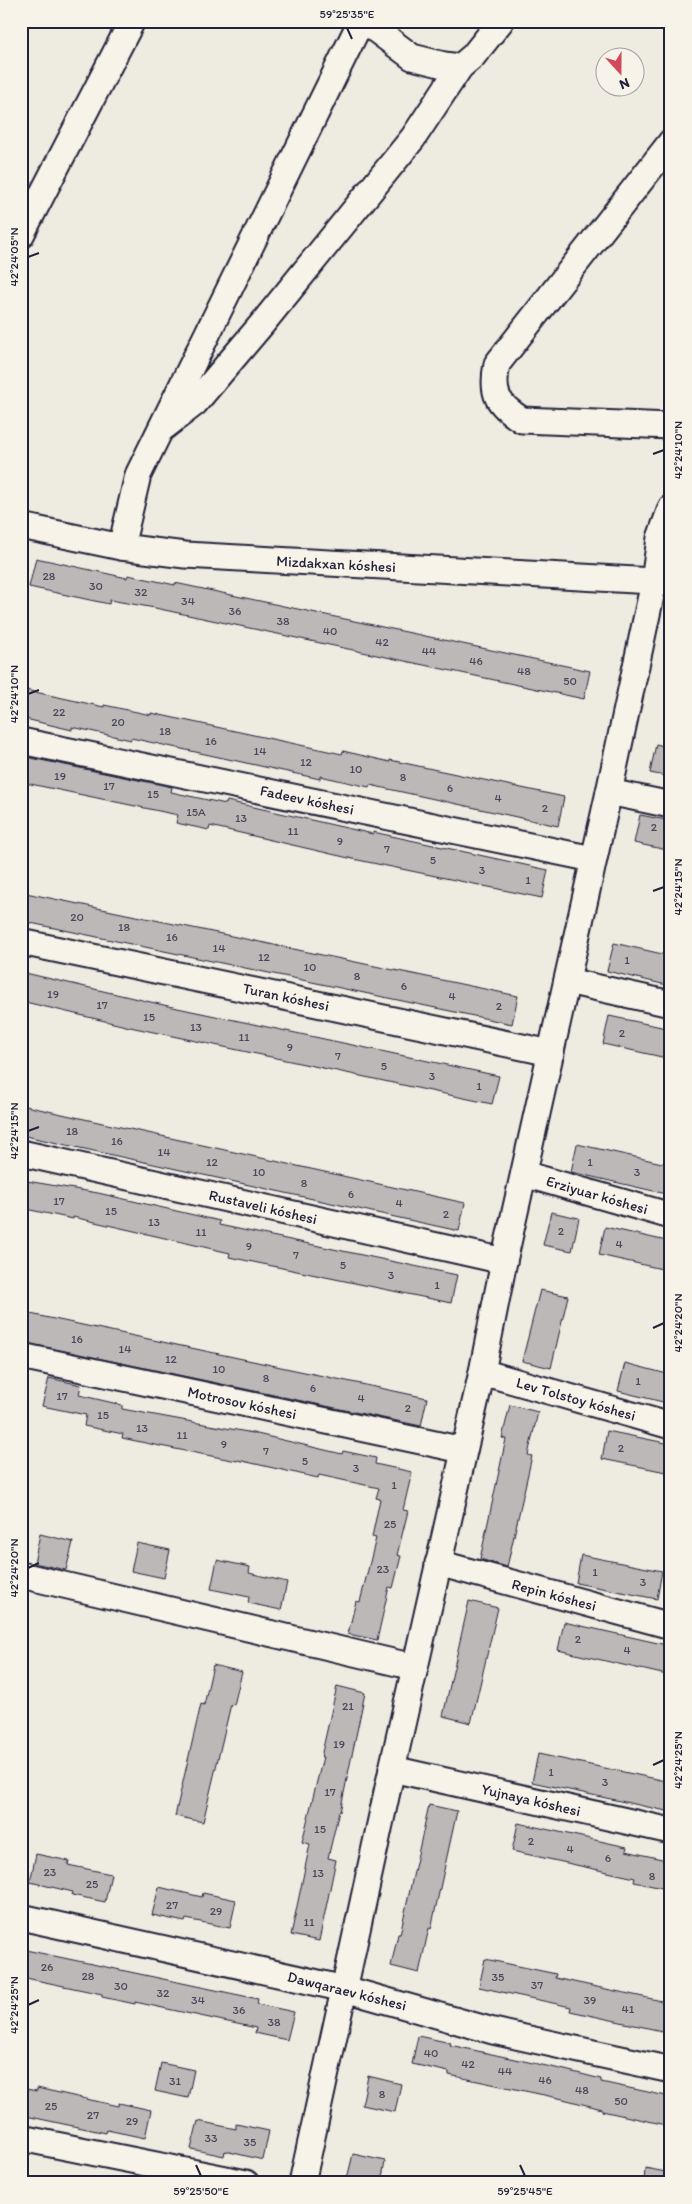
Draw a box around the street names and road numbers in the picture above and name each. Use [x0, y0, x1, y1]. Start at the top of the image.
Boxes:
street label: Mizdakxan kóshesi [276, 552, 396, 576]
street label: Fadeev kóshesi [258, 781, 356, 819]
street label: Turan kóshesi [241, 979, 331, 1015]
street label: Erziyuar kóshesi [544, 1172, 650, 1218]
street label: Rustaveli kóshesi [207, 1186, 319, 1228]
street label: Lev Tolstoy kóshesi [514, 1373, 638, 1425]
street label: Motrosov kóshesi [186, 1383, 298, 1423]
street label: Repin kóshesi [510, 1575, 598, 1615]
street label: Yujnaya kóshesi [480, 1780, 582, 1820]
street label: Dawqaraev kóshesi [286, 1968, 408, 2014]

